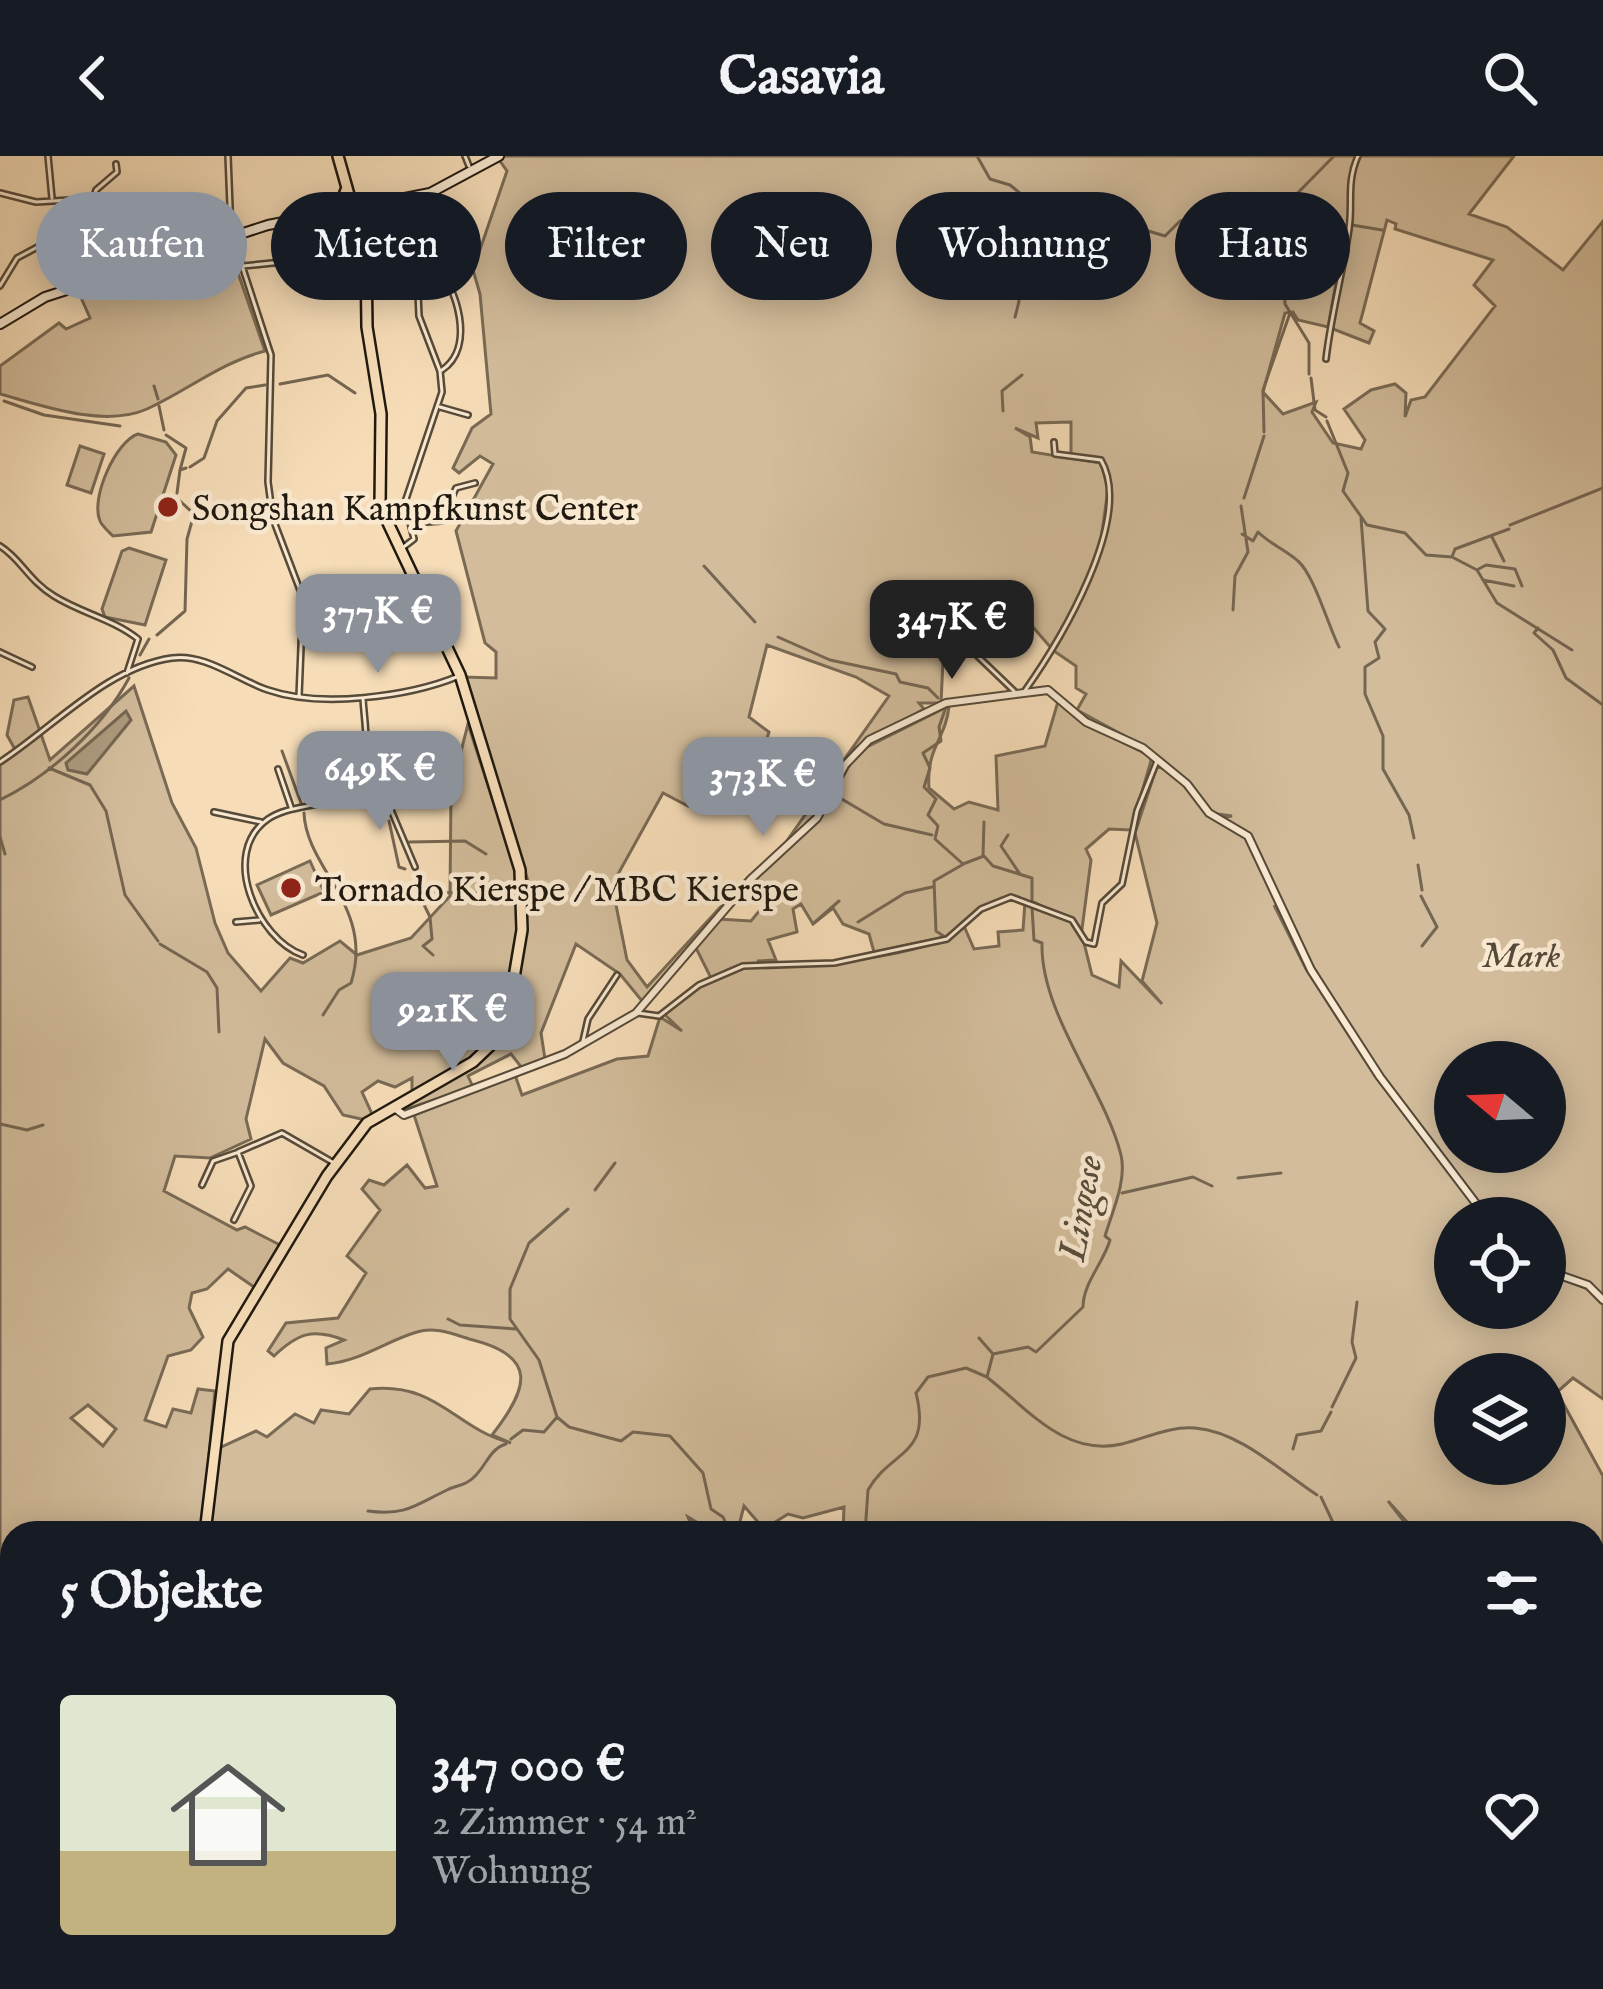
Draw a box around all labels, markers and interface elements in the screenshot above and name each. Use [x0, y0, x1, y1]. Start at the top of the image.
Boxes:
text: Casavia [719, 44, 884, 113]
icon: back [60, 45, 126, 111]
icon: search [1477, 45, 1543, 111]
chip: Kaufen [36, 192, 247, 300]
chip: Mieten [271, 192, 481, 300]
chip: Filter [505, 192, 687, 300]
chip: Neu [711, 192, 872, 300]
chip: Wohnung [896, 192, 1151, 300]
chip: Haus [1175, 192, 1350, 300]
place label: Songshan Kampfkunst Center [192, 487, 638, 533]
marker: Songshan Kampfkunst Center [155, 494, 181, 520]
pin: 377K € [280, 574, 476, 676]
pin: 347K € [854, 580, 1050, 682]
text: 377K € [323, 588, 433, 637]
text: 347K € [897, 594, 1007, 643]
pin: 649K € [282, 731, 478, 833]
pin: 373K € [665, 737, 861, 839]
text: 649K € [324, 745, 436, 794]
text: 373K € [710, 751, 816, 800]
place label: Tornado Kierspe / MBC Kierspe [315, 868, 799, 914]
marker: Tornado Kierspe / MBC Kierspe [278, 875, 304, 901]
park label: Mark [1482, 934, 1560, 980]
pin: 921K € [355, 972, 551, 1074]
text: 921K € [398, 986, 508, 1035]
north arrow [1434, 1041, 1566, 1173]
map controls [1434, 1041, 1566, 1485]
water label: Lingese [1049, 1152, 1117, 1266]
button: locate [1434, 1197, 1566, 1329]
button: layers [1434, 1353, 1566, 1485]
icon: filters [1479, 1560, 1545, 1626]
text: 5 Objekte [60, 1561, 263, 1626]
text: 347 000 € [432, 1734, 626, 1799]
icon: home [156, 1743, 300, 1887]
icon: heart [1479, 1782, 1545, 1848]
text: 2 Zimmer · 54 m² [432, 1799, 697, 1848]
text: Wohnung [432, 1848, 591, 1897]

